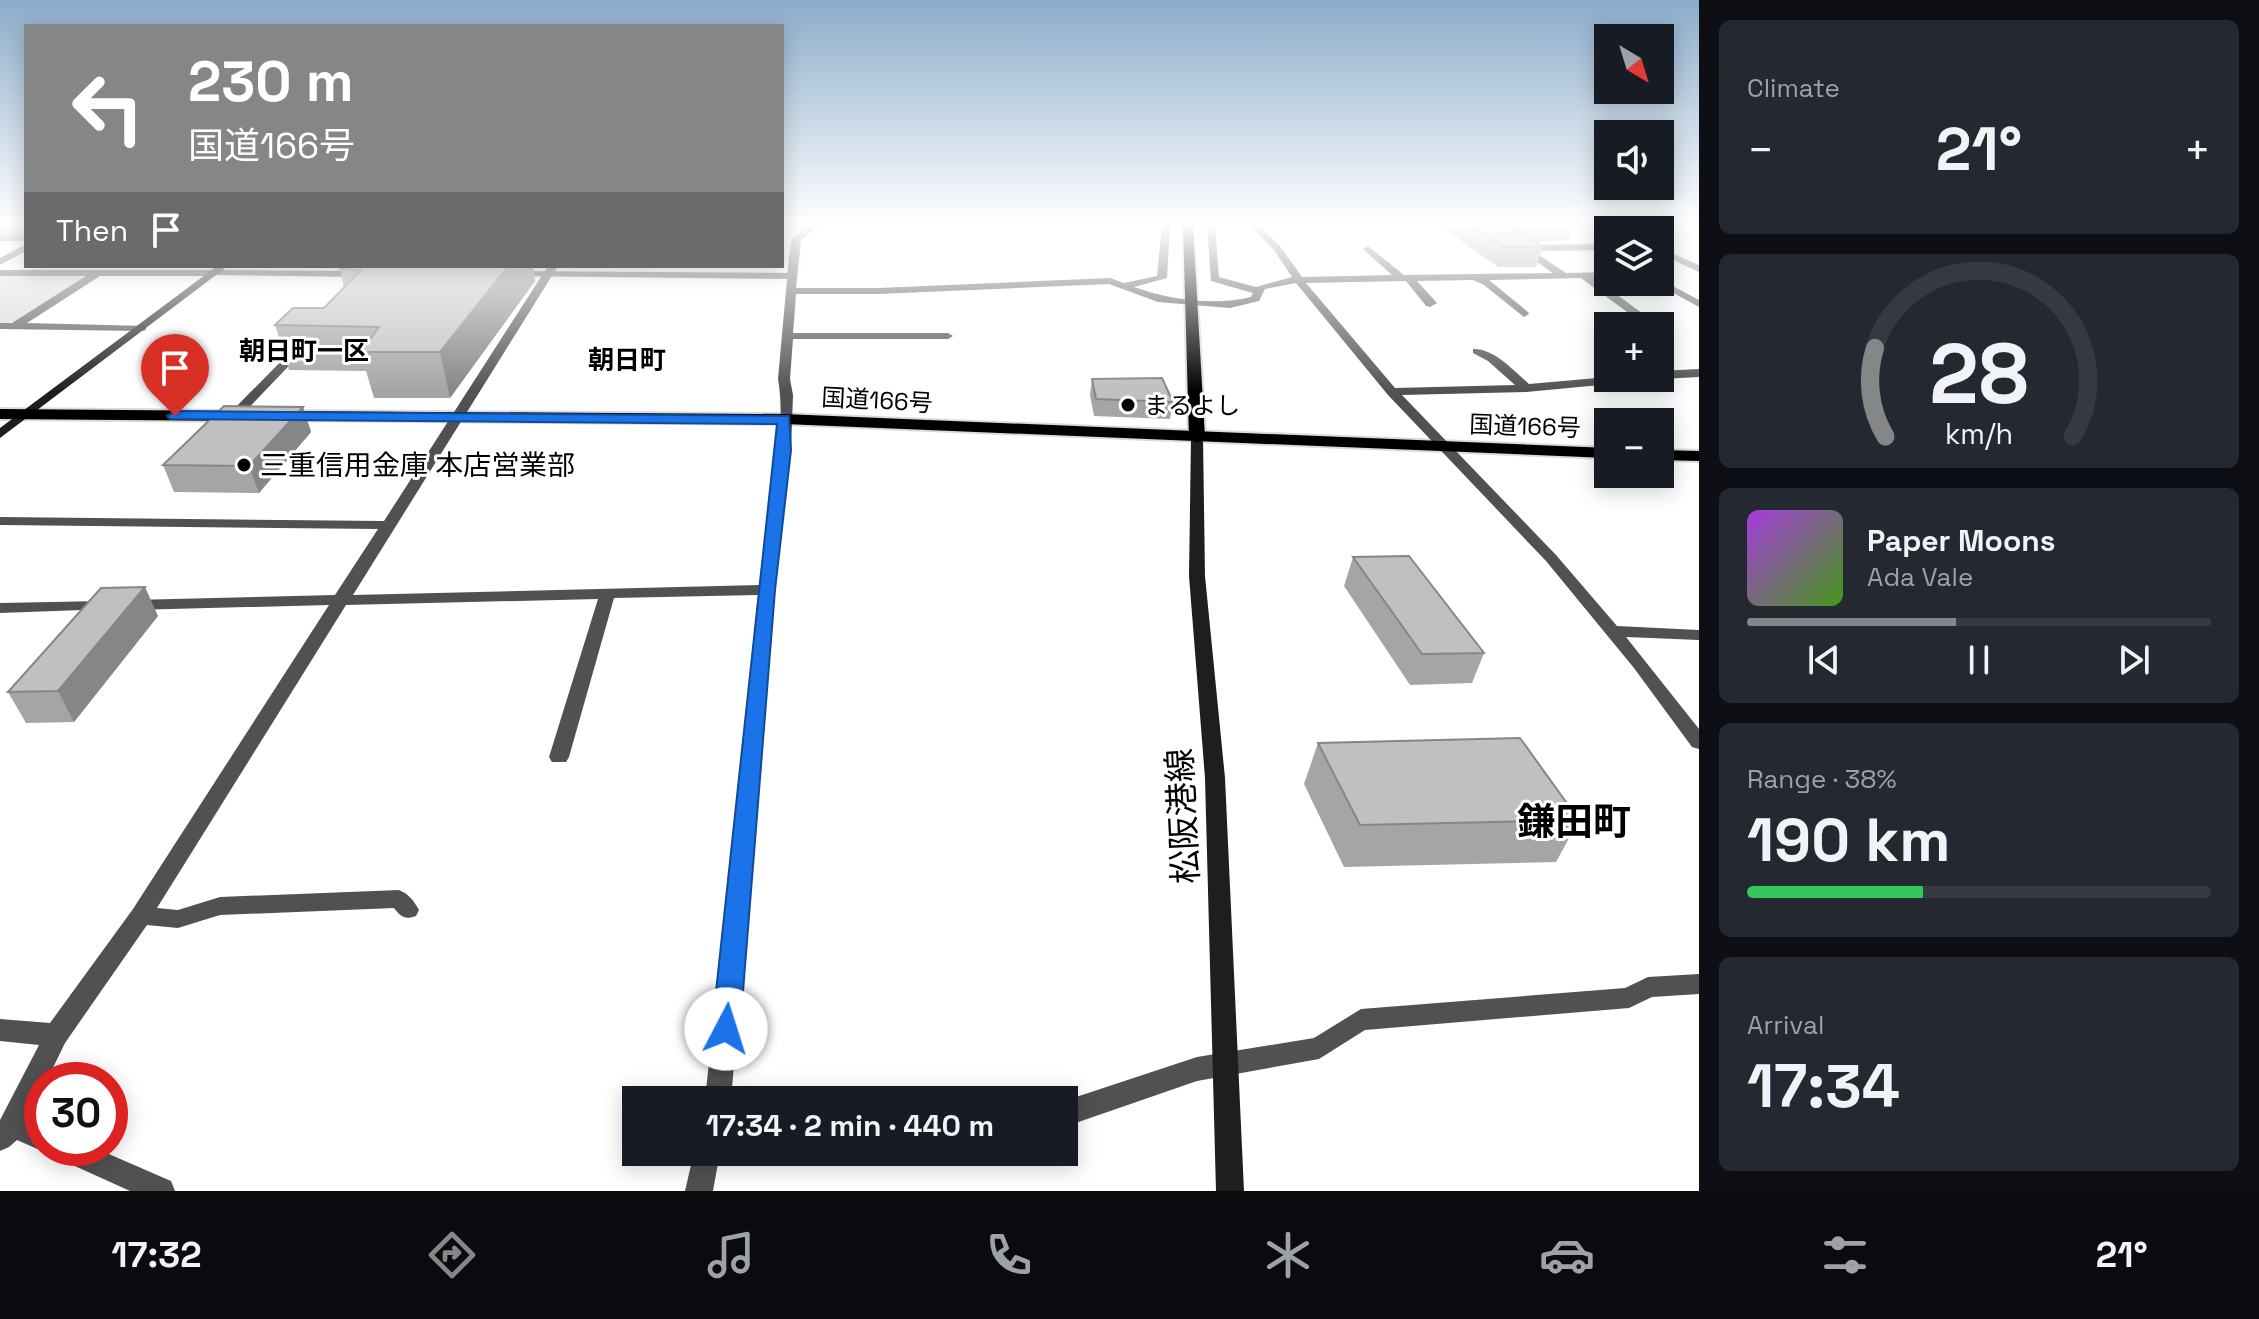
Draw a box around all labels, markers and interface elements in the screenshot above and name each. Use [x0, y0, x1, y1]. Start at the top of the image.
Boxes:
north arrow [1594, 24, 1674, 104]
map controls [1594, 24, 1674, 488]
text: 230 m [188, 46, 354, 117]
icon: left [56, 56, 160, 160]
text: Climate [1747, 71, 1840, 105]
text: 21° [1936, 111, 2022, 188]
button: sound [1594, 120, 1674, 200]
text: − [1747, 122, 1774, 178]
text: + [2184, 122, 2211, 178]
text: 国道166号 [188, 123, 355, 169]
icon: arrive [144, 208, 188, 252]
text: Then [56, 211, 128, 250]
button: layers [1594, 216, 1674, 296]
button: + [1594, 312, 1674, 392]
text: 28 [1929, 321, 2029, 427]
pin [141, 334, 209, 416]
district label: 朝日町一区 [239, 334, 369, 368]
district label: 朝日町 [588, 343, 666, 377]
icon: arrive [153, 346, 197, 390]
street label: 国道166号 [821, 382, 933, 418]
place label: まるよし [1144, 390, 1240, 421]
marker: まるよし [1119, 396, 1137, 414]
button: − [1594, 408, 1674, 488]
street label: 国道166号 [1469, 409, 1581, 443]
text: km/h [1945, 416, 2013, 452]
place label: 三重信用金庫 本店営業部 [260, 447, 575, 483]
marker: 三重信用金庫 本店営業部 [235, 456, 253, 474]
text: Paper Moons [1867, 521, 2056, 560]
text: Ada Vale [1867, 560, 1973, 594]
icon: previous [1802, 638, 1846, 682]
icon: pause [1957, 638, 2001, 682]
icon: next [2112, 638, 2156, 682]
street label: 松阪港線 [1158, 747, 1208, 885]
text: Range · 38% [1747, 762, 1897, 796]
district label: 鎌田町 [1517, 798, 1631, 846]
text: 190 km [1747, 802, 1950, 879]
position arrow [684, 987, 768, 1071]
text: Arrival [1747, 1008, 1824, 1042]
text: 17:34 [1747, 1048, 1900, 1125]
speed limit sign: 30 [24, 1062, 128, 1166]
text: 17:34 · 2 min · 440 m [706, 1106, 994, 1145]
icon: directions [424, 1227, 480, 1283]
icon: music [703, 1227, 759, 1283]
icon: phone [981, 1227, 1037, 1283]
icon: climate [1260, 1227, 1316, 1283]
icon: car [1539, 1227, 1595, 1283]
icon: filters [1817, 1227, 1873, 1283]
text: 17:32 [111, 1232, 202, 1278]
text: 21° [2096, 1232, 2148, 1278]

